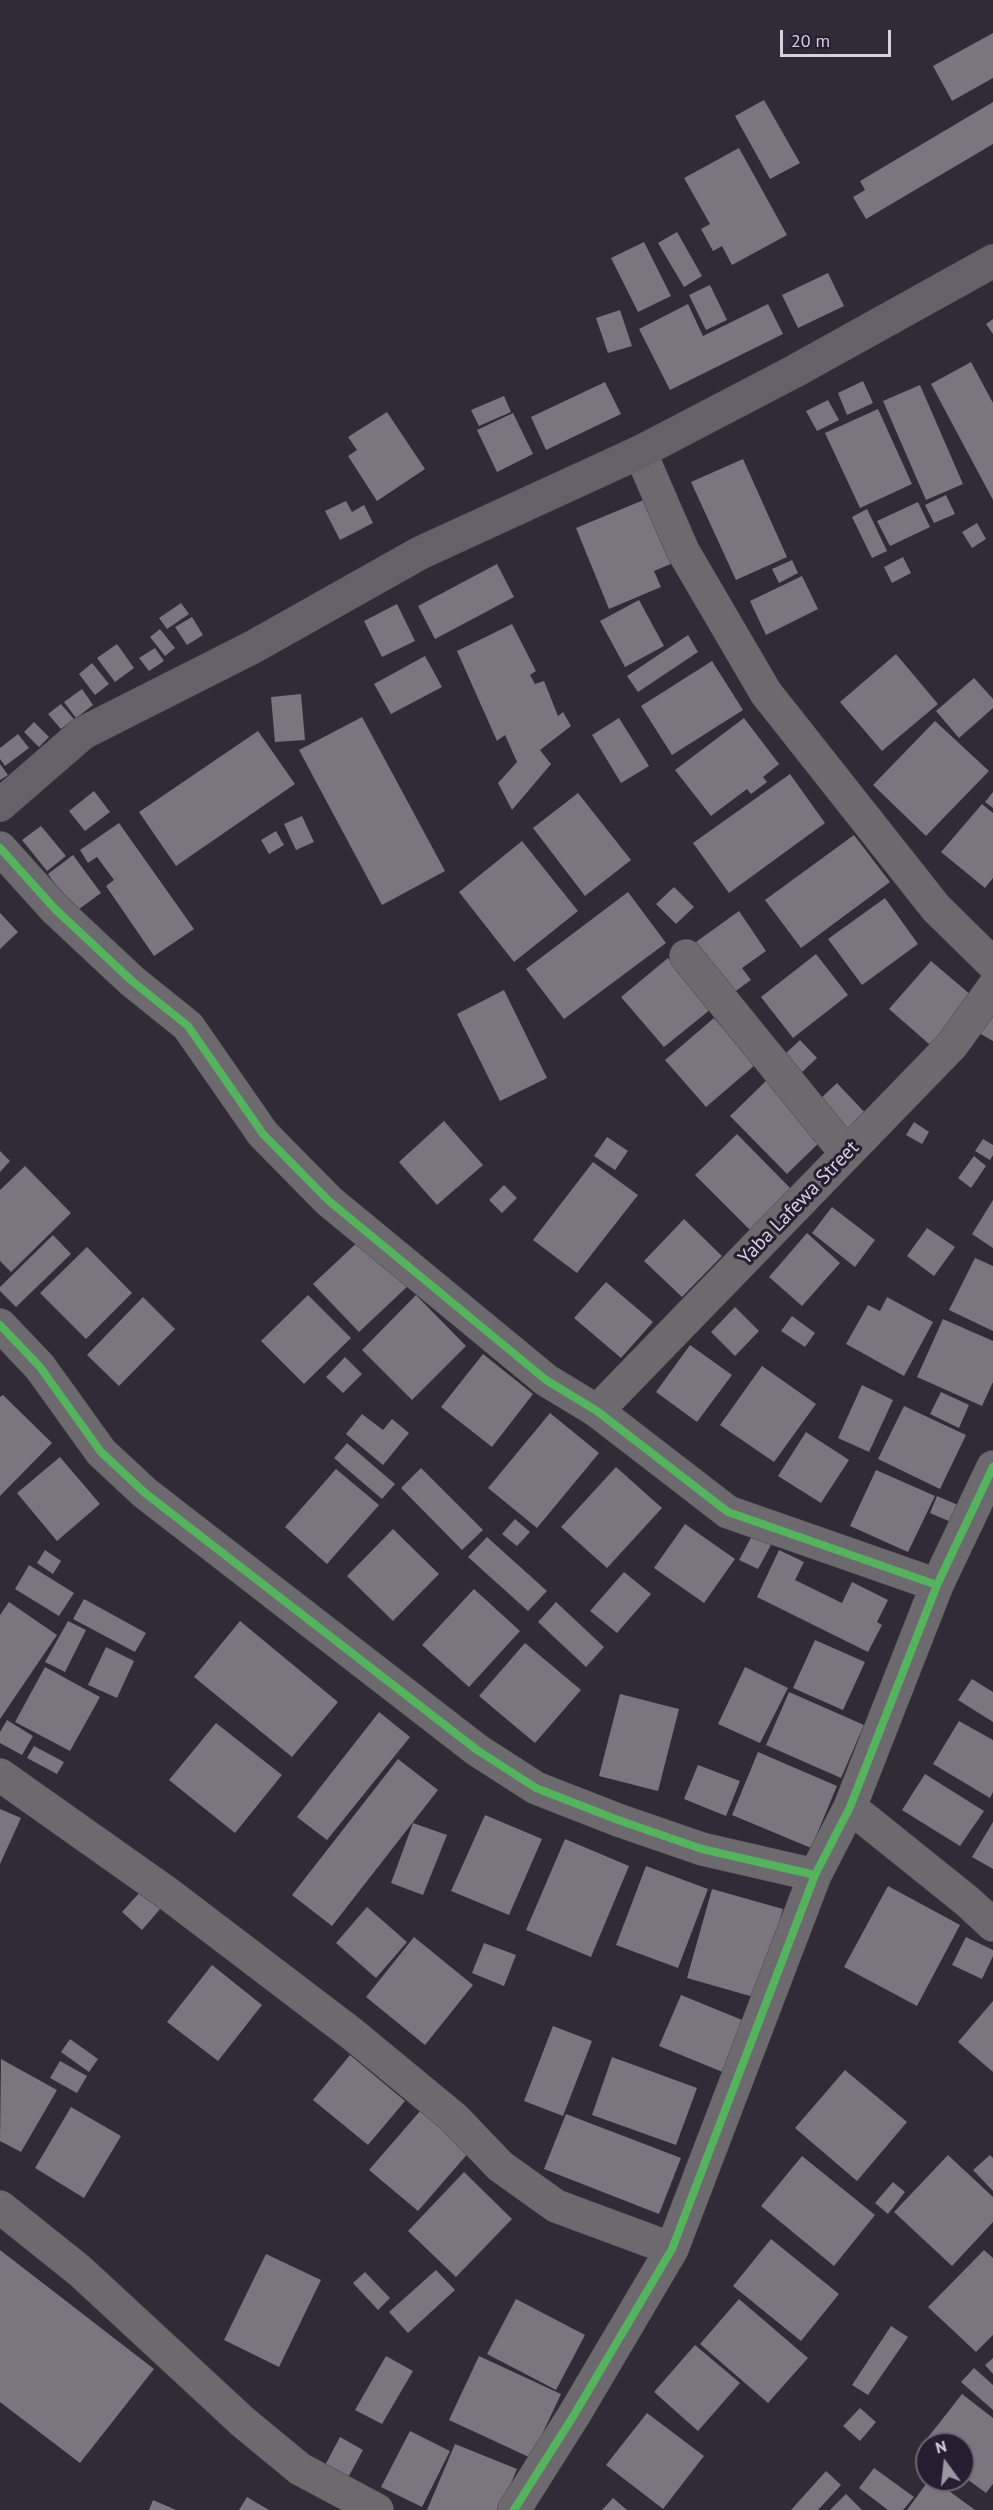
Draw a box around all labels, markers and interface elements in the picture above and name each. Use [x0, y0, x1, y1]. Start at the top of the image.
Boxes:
scale bar [783, 18, 894, 56]
text: 20 m [791, 29, 830, 52]
street label: Yaba Lafewa Street [734, 1136, 864, 1270]
north arrow [915, 2432, 975, 2492]
text: N [933, 2436, 949, 2458]

